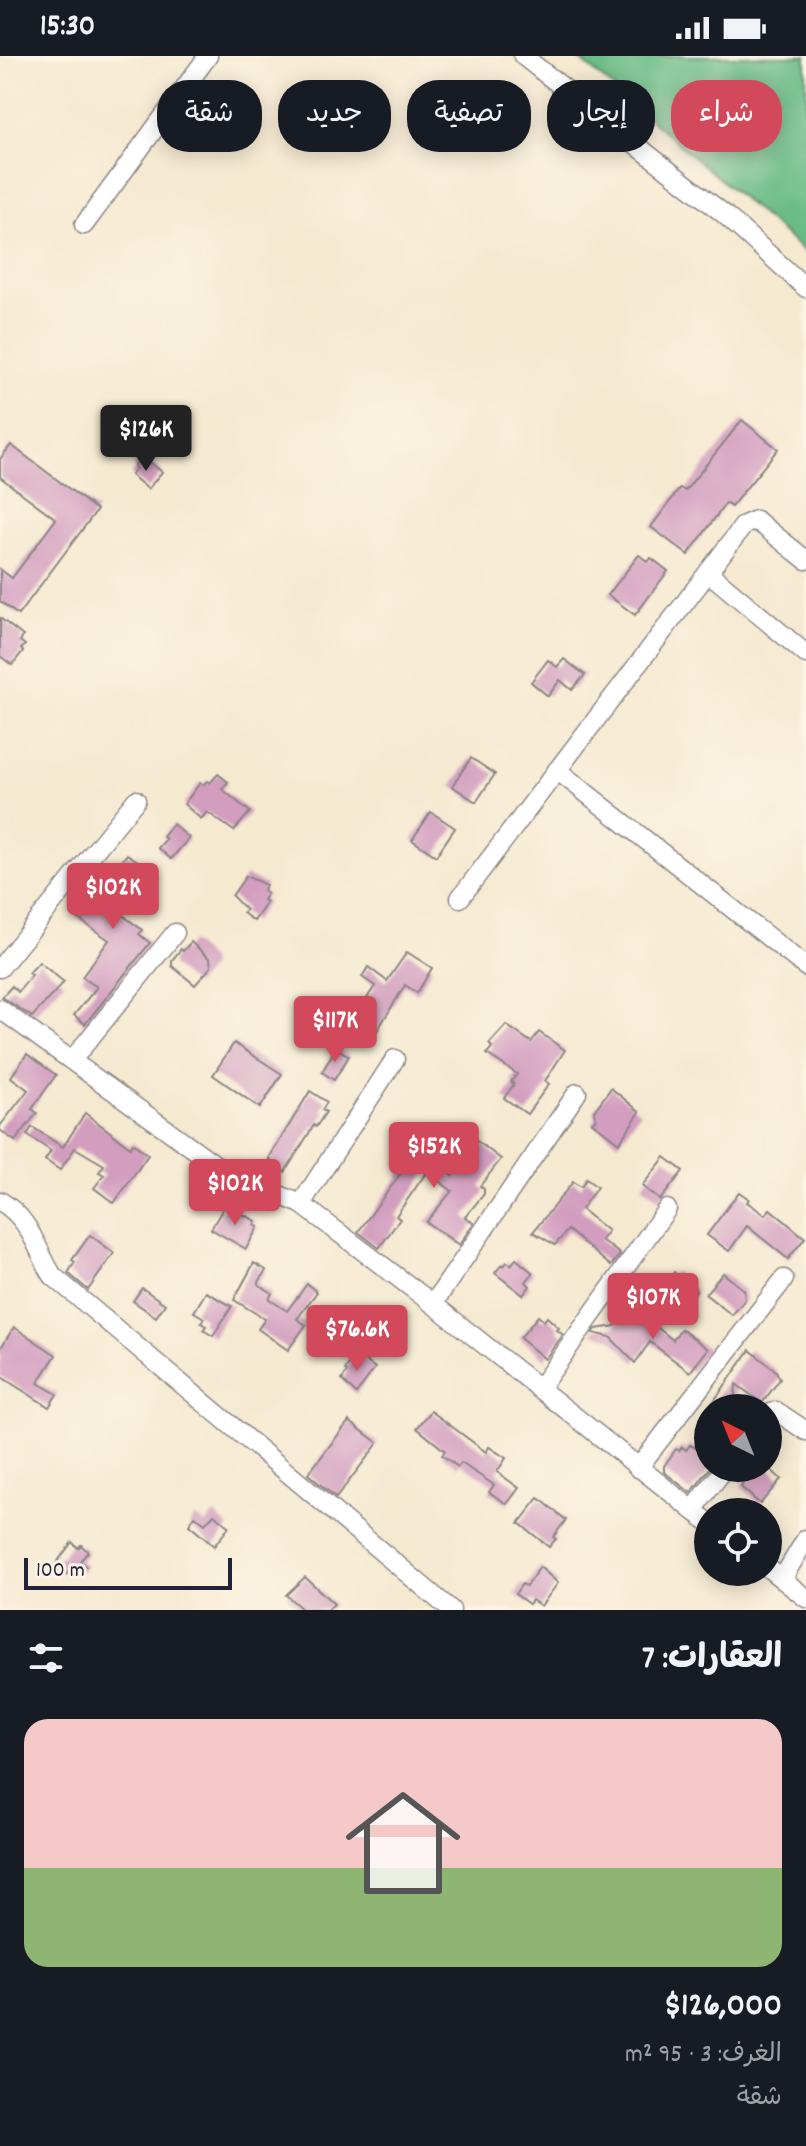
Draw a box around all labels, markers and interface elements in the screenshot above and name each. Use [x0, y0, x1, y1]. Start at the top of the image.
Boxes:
text: 15:30 [40, 7, 95, 50]
chip: شقة [157, 80, 262, 152]
chip: جديد [278, 80, 391, 152]
chip: تصفية [407, 80, 531, 152]
chip: إيجار [547, 80, 655, 152]
chip: شراء [671, 80, 782, 152]
pin: $126K [90, 405, 202, 473]
text: $126K [119, 412, 174, 449]
pin: $102K [57, 863, 169, 931]
text: $102K [85, 870, 141, 907]
pin: $117K [279, 996, 391, 1064]
text: $117K [312, 1003, 358, 1040]
pin: $152K [378, 1122, 490, 1190]
text: $152K [407, 1129, 461, 1166]
pin: $102K [179, 1159, 291, 1227]
text: $102K [207, 1166, 263, 1203]
pin: $107K [597, 1273, 709, 1341]
text: $107K [625, 1280, 681, 1317]
pin: $76.6K [292, 1305, 422, 1373]
text: $76.6K [325, 1312, 389, 1349]
north arrow [694, 1394, 782, 1482]
map controls [694, 1394, 782, 1586]
button: locate [694, 1498, 782, 1586]
scale bar [24, 1554, 232, 1590]
text: 100 m [36, 1556, 85, 1587]
icon: filters [24, 1636, 68, 1680]
text: العقارات: 7 [642, 1636, 782, 1685]
icon: home [331, 1771, 475, 1915]
text: $126,000 [664, 1983, 782, 2032]
text: الغرف: 3 · 95 m² [625, 2037, 782, 2074]
text: شقة [737, 2080, 782, 2117]

